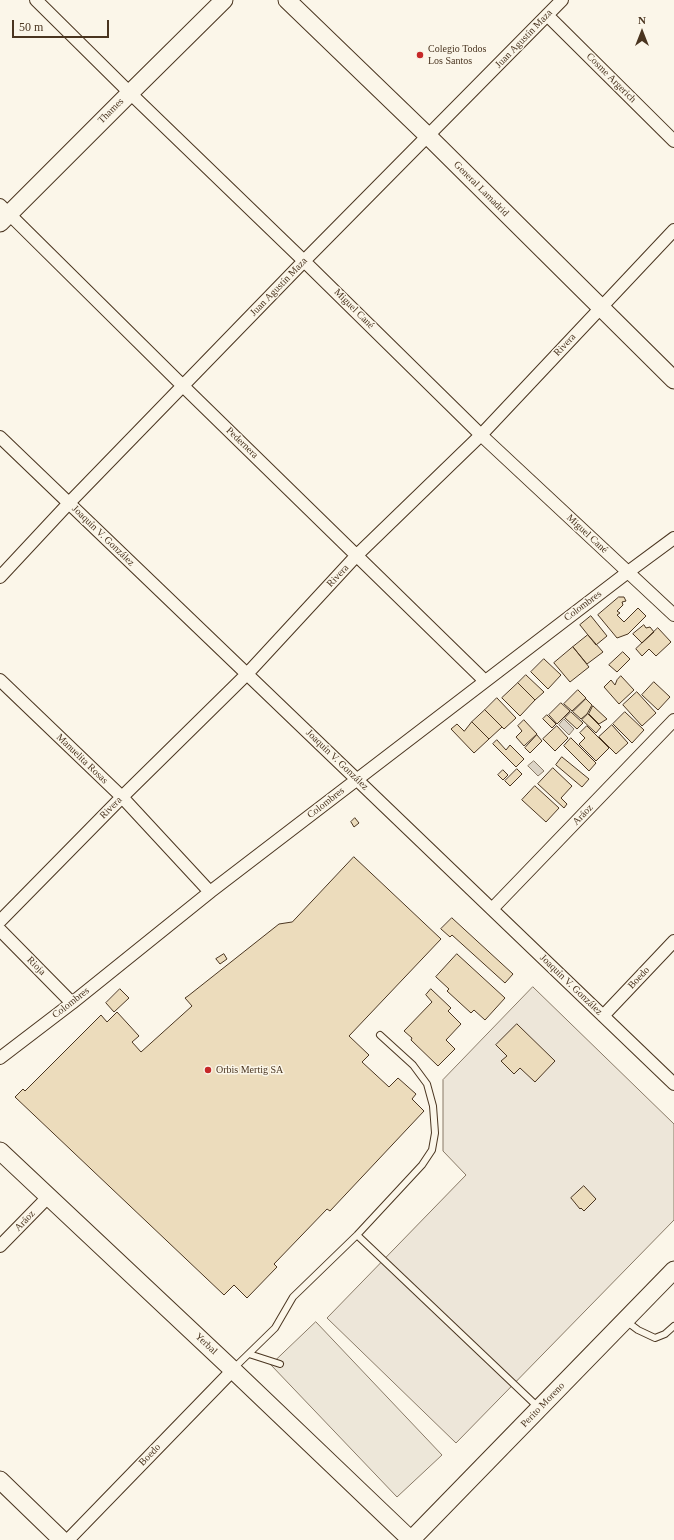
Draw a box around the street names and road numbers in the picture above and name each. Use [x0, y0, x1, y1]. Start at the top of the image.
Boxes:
street label: Juan Agustín Maza [493, 7, 555, 71]
street label: Cosme Argerich [584, 51, 638, 105]
street label: Thames [96, 96, 126, 126]
street label: General Lamadrid [451, 159, 511, 219]
street label: Juan Agustín Maza [248, 255, 310, 319]
street label: Miguel Cané [331, 286, 377, 332]
street label: Rivera [552, 331, 578, 359]
street label: Pedernera [223, 425, 261, 461]
street label: Joaquín V. González [69, 503, 137, 569]
street label: Miguel Cané [564, 512, 610, 556]
street label: Rivera [325, 562, 351, 590]
street label: Colombres [562, 588, 604, 624]
street label: Joaquín V. González [303, 727, 371, 793]
street label: Manuelita Rosas [54, 731, 110, 787]
street label: Colombres [305, 785, 347, 821]
street label: Rivera [97, 794, 125, 822]
street label: Aráoz [570, 802, 596, 828]
street label: Joaquín V. González [537, 952, 605, 1018]
street label: Rioja [24, 954, 48, 978]
street label: Boedo [626, 964, 652, 992]
street label: Colombres [50, 985, 92, 1021]
street label: Aráoz [12, 1208, 38, 1234]
street label: Yerbal [192, 1331, 220, 1357]
street label: Perito Moreno [519, 1380, 567, 1430]
street label: Boedo [137, 1441, 163, 1469]

